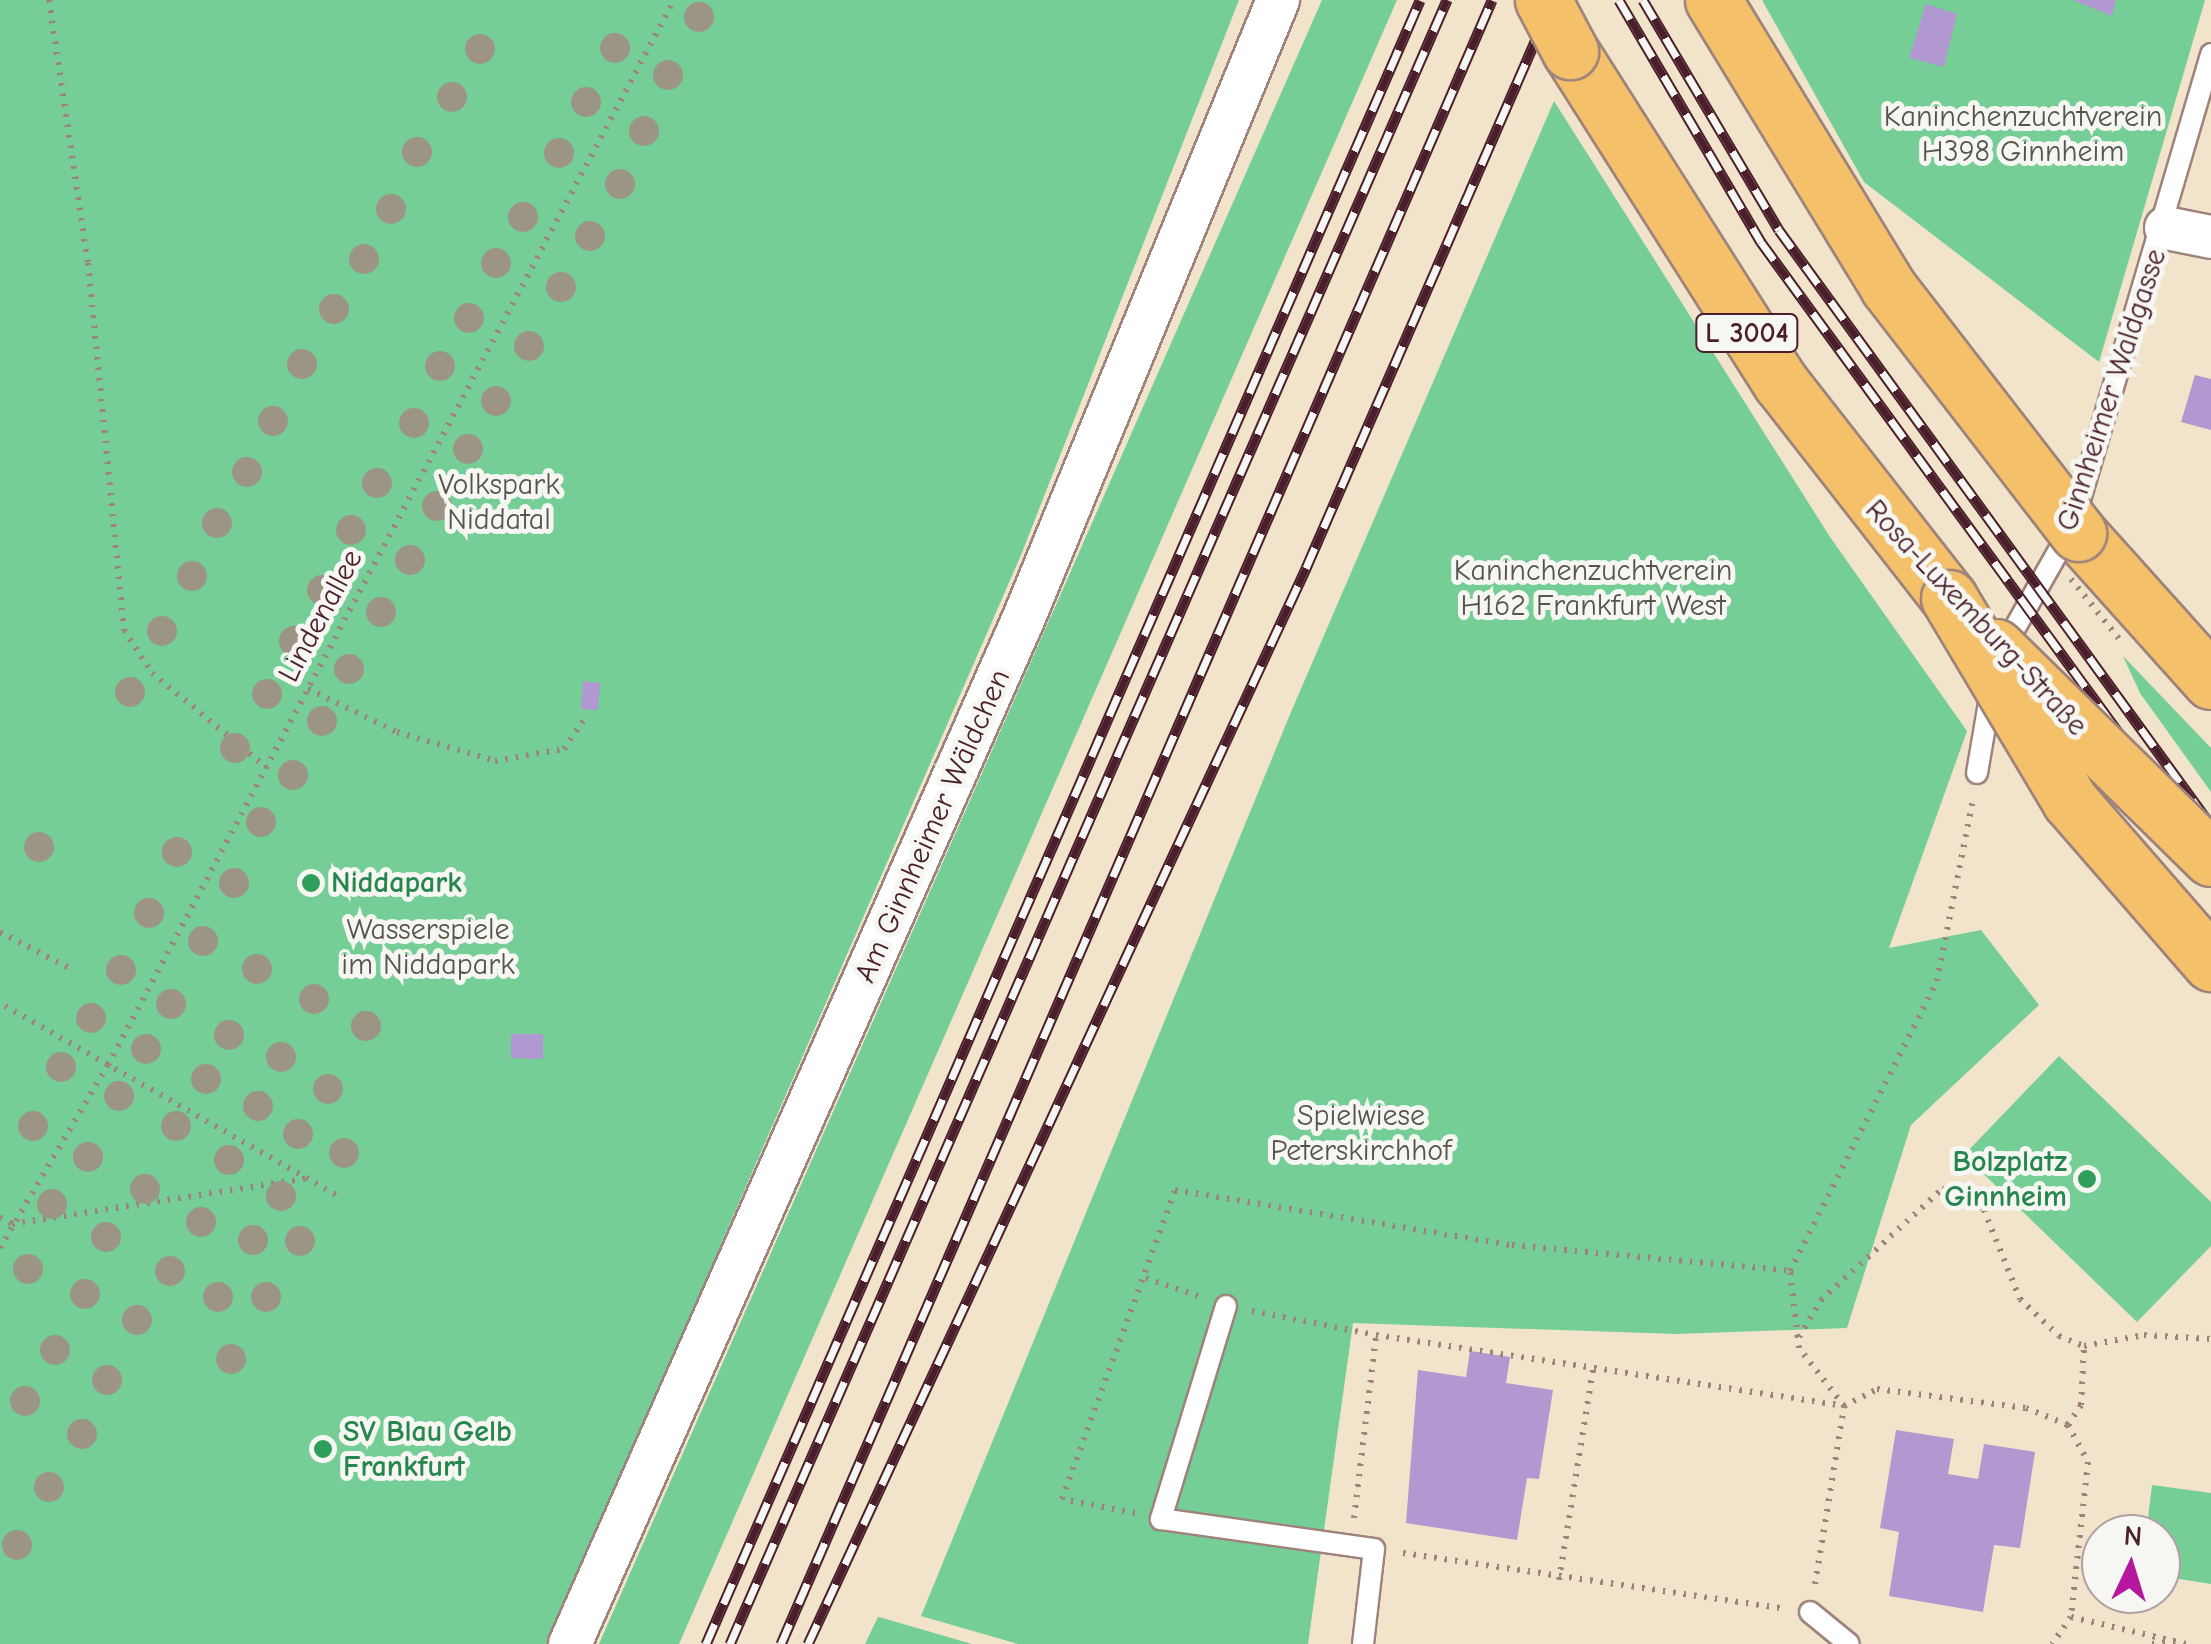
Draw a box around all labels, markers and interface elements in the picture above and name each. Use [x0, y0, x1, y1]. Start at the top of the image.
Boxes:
park label: Kaninchenzuchtverein H398 Ginnheim [1884, 99, 2162, 170]
street label: Ginnheimer Waldgasse [2049, 244, 2175, 536]
road number: L 3004 [1694, 310, 1800, 356]
park label: Volkspark Niddatal [438, 467, 560, 538]
street label: Rosa-Luxemburg-Straße [1857, 493, 2095, 743]
street label: Lindenallee [271, 544, 371, 688]
park label: Kaninchenzuchtverein H162 Frankfurt West [1454, 553, 1732, 624]
street label: Am Ginnheimer Wäldchen [848, 664, 1018, 988]
place label: Niddapark [331, 865, 462, 901]
marker: Niddapark [300, 872, 322, 894]
park label: Wasserspiele im Niddapark [341, 912, 515, 982]
park label: Spielwiese Peterskirchhof [1271, 1098, 1451, 1168]
place label: Bolzplatz Ginnheim [1944, 1144, 2067, 1214]
marker: Bolzplatz Ginnheim [2076, 1168, 2098, 1190]
place label: SV Blau Gelb Frankfurt [343, 1414, 512, 1484]
marker: SV Blau Gelb Frankfurt [312, 1438, 334, 1460]
north arrow [2081, 1514, 2181, 1614]
text: N [2123, 1519, 2143, 1553]

